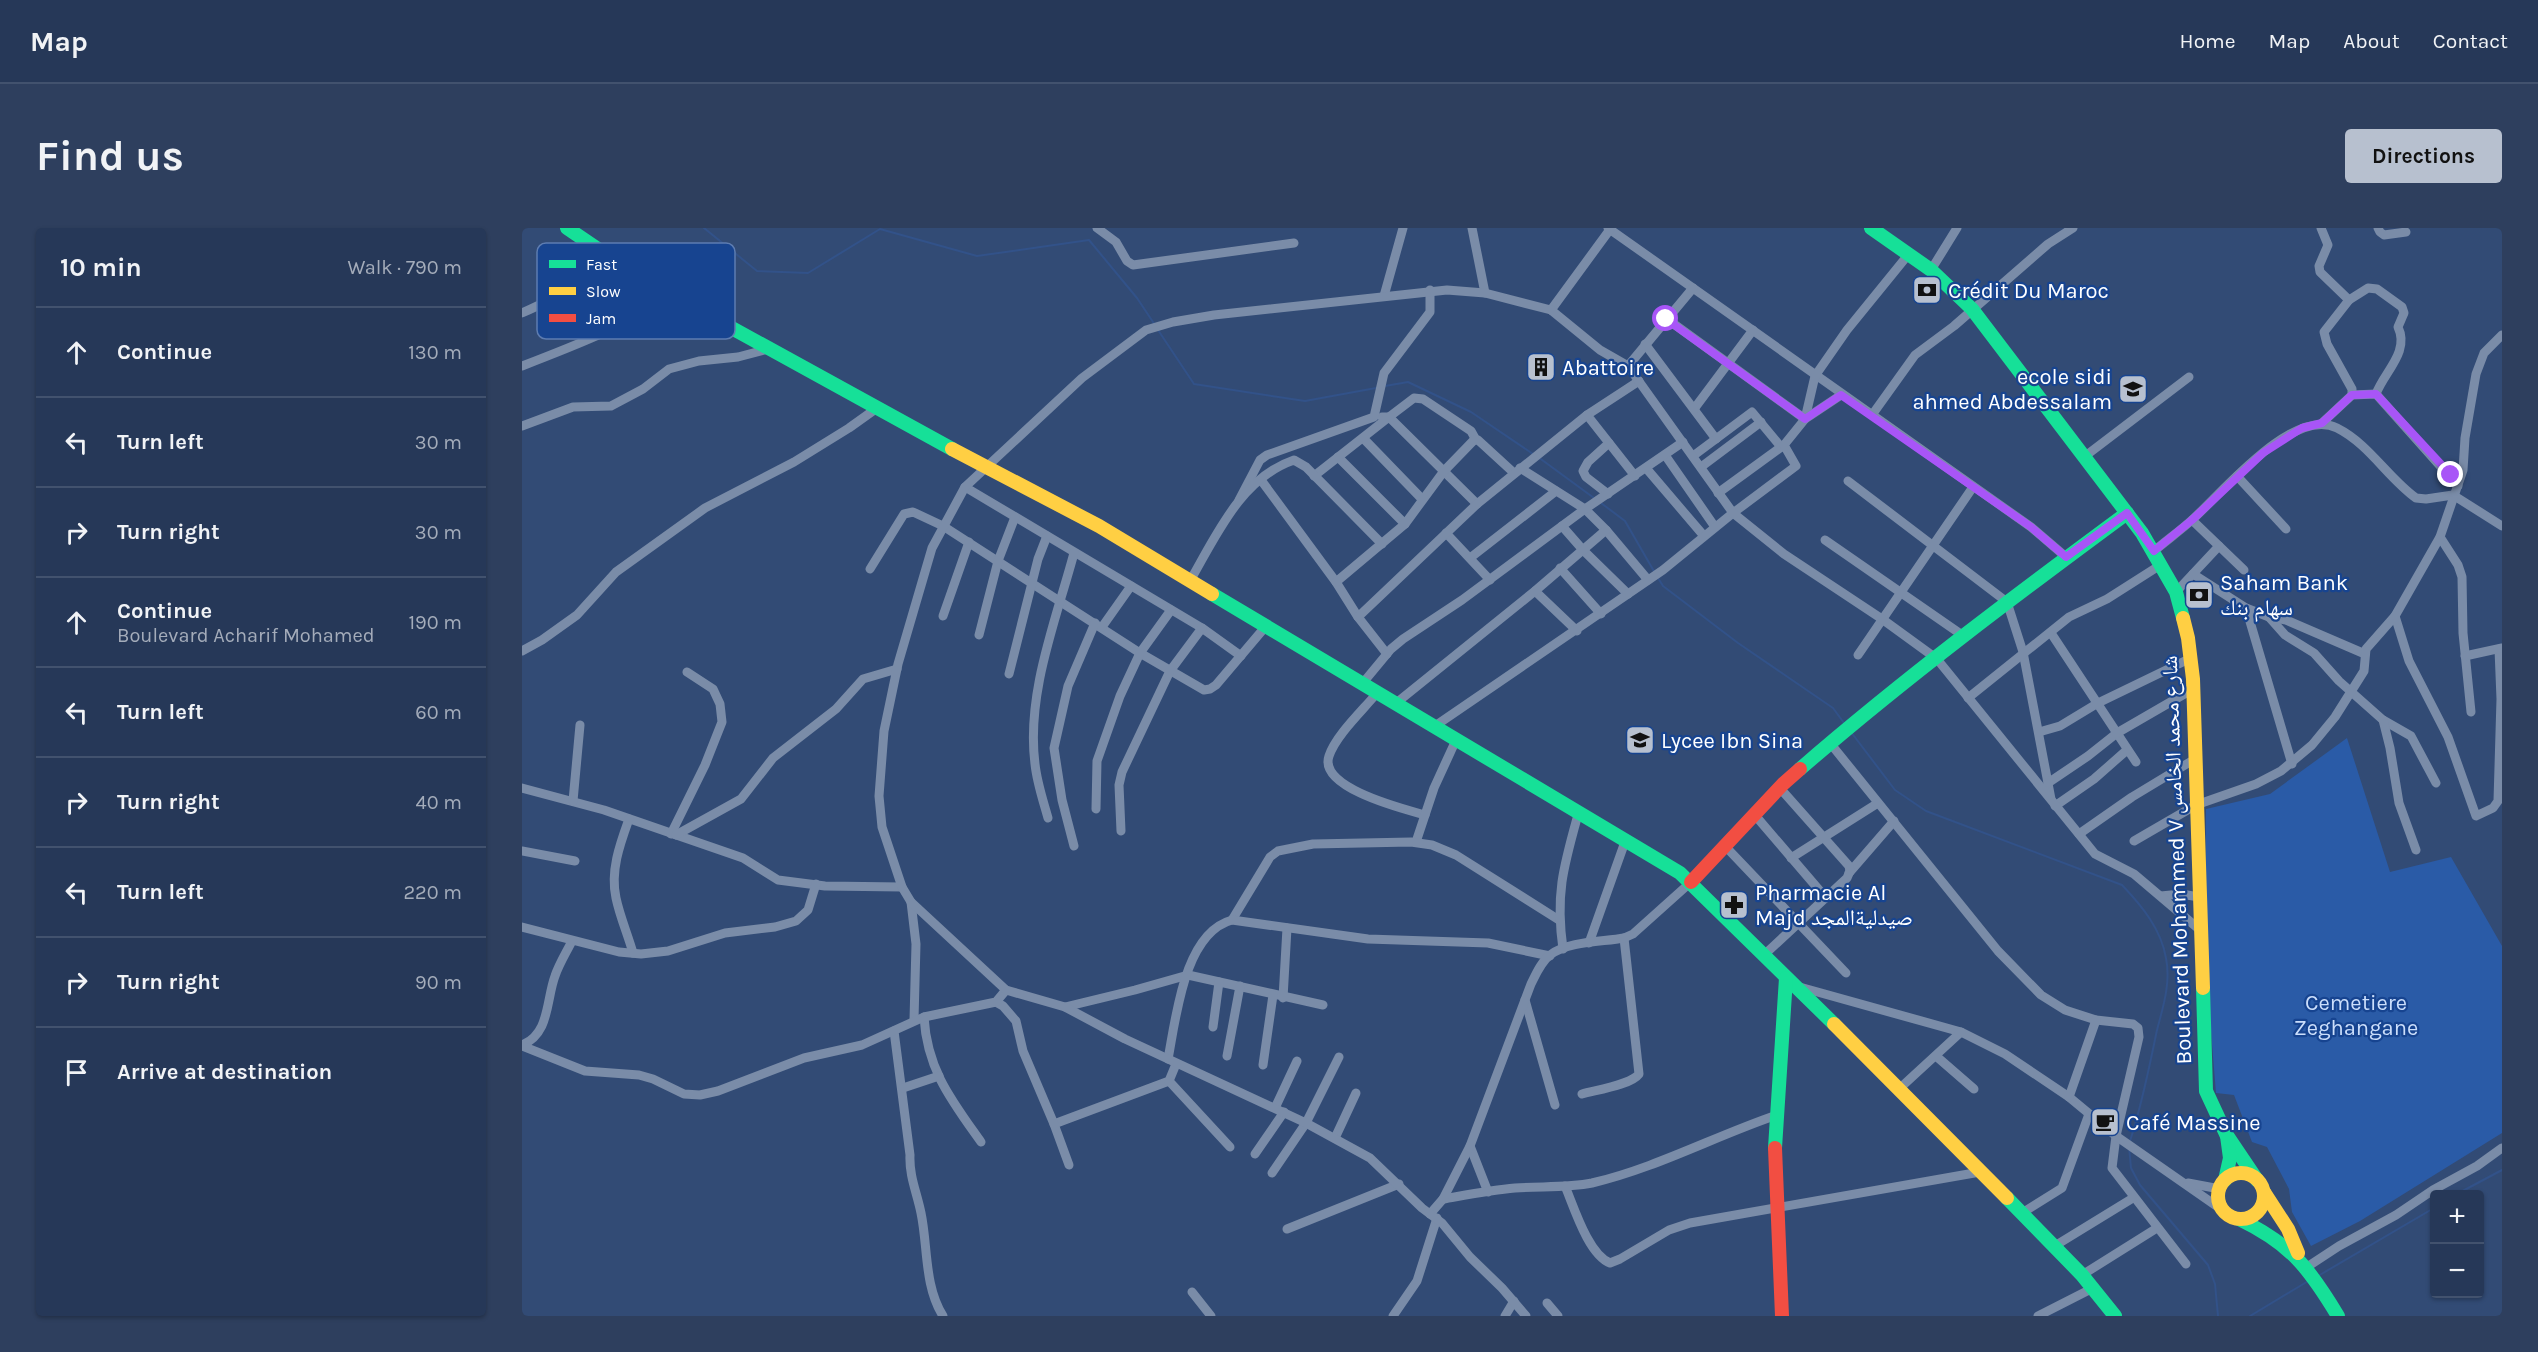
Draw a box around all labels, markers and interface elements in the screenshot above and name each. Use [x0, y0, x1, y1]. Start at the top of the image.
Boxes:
text: Map [30, 25, 88, 58]
text: Home [2180, 29, 2236, 53]
text: Map [2269, 29, 2310, 53]
text: About [2343, 29, 2400, 53]
text: Contact [2433, 29, 2508, 53]
button: Directions [2345, 129, 2502, 183]
text: Find us [36, 131, 184, 181]
legend [537, 243, 735, 339]
text: 10 min [60, 252, 142, 283]
text: Fast [586, 255, 617, 274]
text: Walk · 790 m [347, 256, 462, 279]
bank icon: Crédit Du Maroc [1911, 274, 1943, 306]
place label: Crédit Du Maroc [1948, 278, 2109, 304]
text: Slow [586, 282, 621, 301]
route start [1652, 305, 1678, 331]
text: Jam [586, 309, 616, 328]
icon: ahead [60, 336, 93, 369]
text: Continue [117, 339, 212, 365]
text: 130 m [408, 341, 462, 364]
building icon: Abattoire [1525, 351, 1557, 383]
place label: Abattoire [1562, 355, 1654, 381]
place label: ecole sidi ahmed Abdessalam [1912, 364, 2112, 415]
school or university icon: ecole sidi ahmed Abdessalam [2117, 373, 2149, 405]
icon: left [60, 426, 93, 459]
text: Turn left [117, 429, 204, 455]
text: 30 m [415, 431, 462, 454]
route end [2437, 461, 2463, 487]
icon: right [60, 516, 93, 549]
text: Turn right [117, 519, 220, 545]
text: 30 m [415, 521, 462, 544]
place label: Saham Bank سهام بنك [2220, 570, 2348, 622]
bank icon: Saham Bank سهام بنك [2183, 579, 2215, 611]
text: Continue [117, 598, 212, 624]
icon: ahead [60, 606, 93, 639]
text: 190 m [408, 611, 462, 634]
text: Boulevard Acharif Mohamed [117, 624, 375, 647]
street label: Boulevard Mohammed V شارع محمد الخامس [2157, 655, 2197, 1065]
icon: left [60, 696, 93, 729]
text: Turn left [117, 699, 204, 725]
text: 60 m [415, 701, 462, 724]
school or university icon: Lycee Ibn Sina [1624, 724, 1656, 756]
place label: Lycee Ibn Sina [1661, 728, 1803, 754]
icon: right [60, 786, 93, 819]
text: Turn right [117, 789, 220, 815]
text: 40 m [416, 791, 462, 814]
icon: left [60, 876, 93, 909]
text: Turn left [117, 879, 204, 905]
place label: Pharmacie Al Majd صيدليةالمجد [1755, 880, 1913, 931]
text: 220 m [403, 881, 462, 904]
pharmacy icon: Pharmacie Al Majd صيدليةالمجد [1718, 889, 1750, 921]
icon: right [60, 966, 93, 999]
text: Turn right [117, 969, 220, 995]
text: 90 m [415, 971, 462, 994]
park label: Cemetiere Zeghangane [2294, 990, 2418, 1041]
icon: arrive [60, 1056, 93, 1089]
text: Arrive at destination [117, 1059, 332, 1085]
cafe icon: Café Massine [2089, 1106, 2121, 1138]
place label: Café Massine [2126, 1110, 2261, 1136]
map controls [2430, 1190, 2484, 1298]
button: + [2430, 1190, 2484, 1244]
button: − [2430, 1244, 2484, 1298]

